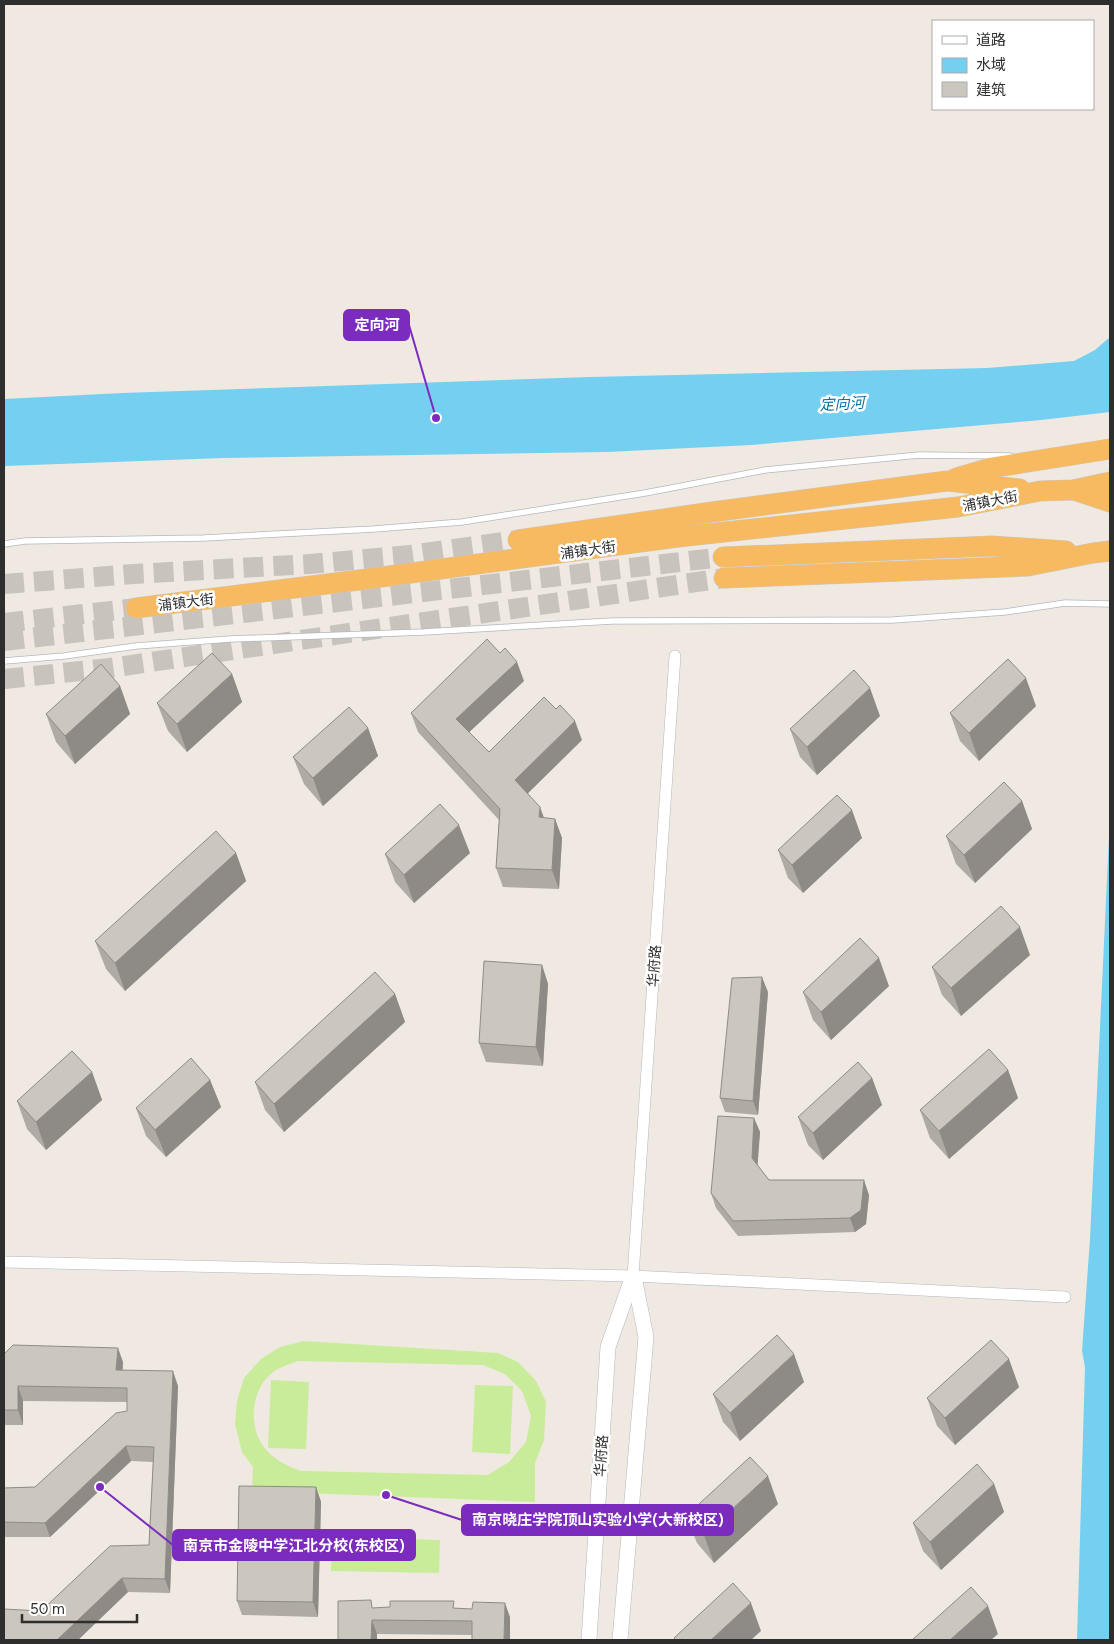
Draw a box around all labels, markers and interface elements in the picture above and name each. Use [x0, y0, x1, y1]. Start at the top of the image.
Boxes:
legend [932, 20, 1094, 110]
text: 道路 [976, 31, 1006, 49]
text: 水域 [976, 56, 1006, 74]
text: 建筑 [976, 81, 1006, 99]
callout: 定向河 [344, 310, 409, 340]
text: 定向河 [354, 316, 400, 334]
water label: 定向河 [819, 394, 868, 414]
street label: 浦镇大街 [961, 488, 1019, 515]
street label: 浦镇大街 [559, 538, 617, 563]
street label: 浦镇大街 [157, 591, 215, 614]
street label: 华府路 [645, 944, 664, 988]
street label: 华府路 [592, 1434, 611, 1478]
callout: 南京晓庄学院顶山实验小学(大新校区) [462, 1505, 733, 1535]
text: 南京晓庄学院顶山实验小学(大新校区) [472, 1511, 724, 1529]
callout: 南京市金陵中学江北分校(东校区) [173, 1530, 415, 1560]
text: 南京市金陵中学江北分校(东校区) [183, 1537, 405, 1555]
scale bar [22, 1592, 138, 1624]
text: 50 m [30, 1600, 65, 1618]

